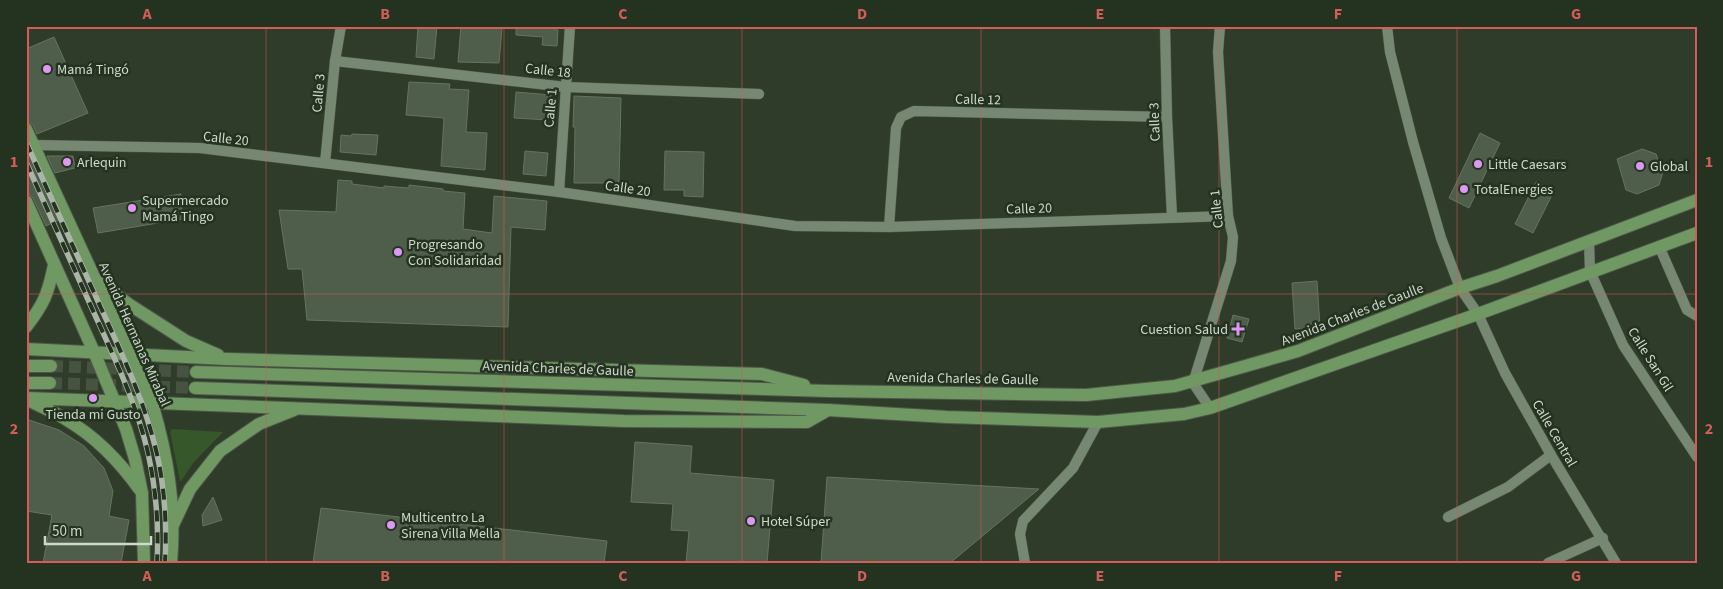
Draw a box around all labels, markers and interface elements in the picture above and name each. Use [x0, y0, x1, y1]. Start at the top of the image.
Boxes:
text: A [141, 3, 152, 25]
text: B [380, 3, 390, 25]
text: C [618, 3, 628, 25]
text: D [857, 3, 867, 25]
text: E [1096, 3, 1104, 25]
text: F [1334, 3, 1342, 25]
text: G [1571, 3, 1581, 25]
street label: Calle 18 [524, 59, 572, 83]
place label: Mamá Tingó [57, 60, 129, 80]
marker: Mamá Tingó [41, 63, 53, 75]
street label: Calle 3 [307, 73, 331, 113]
street label: Calle 1 [539, 88, 563, 128]
street label: Calle 12 [955, 90, 1001, 110]
street label: Calle 3 [1144, 102, 1166, 142]
street label: Calle 20 [202, 127, 250, 151]
text: 1 [10, 151, 18, 173]
text: 1 [1705, 151, 1713, 173]
place label: Arlequin [77, 153, 126, 173]
place label: Little Caesars [1488, 155, 1566, 175]
marker: Arlequin [61, 156, 73, 168]
place label: Global [1650, 157, 1688, 177]
marker: Little Caesars [1472, 158, 1484, 170]
marker: Global [1634, 160, 1646, 172]
street label: Calle 20 [604, 176, 652, 202]
place label: TotalEnergies [1474, 180, 1553, 200]
marker: TotalEnergies [1458, 183, 1470, 195]
street label: Calle 1 [1205, 188, 1229, 229]
place label: Supermercado Mamá Tingo [142, 191, 229, 227]
street label: Calle 20 [1006, 198, 1052, 220]
marker: Supermercado Mamá Tingo [126, 202, 138, 214]
place label: Progresando Con Solidaridad [408, 235, 502, 271]
marker: Progresando Con Solidaridad [392, 246, 404, 258]
street label: Avenida Hermanas Mirabal [93, 259, 175, 410]
street label: Avenida Charles de Gaulle [1278, 278, 1427, 351]
place label: Cuestion Salud [1140, 320, 1228, 340]
marker: Cuestion Salud [1232, 323, 1244, 335]
street label: Calle San Gil [1622, 323, 1678, 396]
street label: Avenida Charles de Gaulle [482, 356, 634, 382]
street label: Avenida Charles de Gaulle [887, 368, 1039, 390]
marker: Tienda mi Gusto [87, 392, 99, 404]
street label: Calle Central [1527, 396, 1582, 471]
place label: Tienda mi Gusto [46, 405, 141, 425]
text: 2 [10, 418, 18, 440]
text: 2 [1705, 418, 1713, 440]
place label: Multicentro La Sirena Villa Mella [401, 508, 500, 544]
place label: Hotel Súper [761, 512, 830, 532]
scale bar [45, 514, 151, 546]
marker: Hotel Súper [745, 515, 757, 527]
marker: Multicentro La Sirena Villa Mella [385, 519, 397, 531]
text: 50 m [52, 521, 82, 542]
text: A [141, 565, 152, 587]
text: B [380, 565, 390, 587]
text: C [618, 565, 628, 587]
text: D [857, 565, 867, 587]
text: E [1096, 565, 1104, 587]
text: F [1334, 565, 1342, 587]
text: G [1571, 565, 1581, 587]

